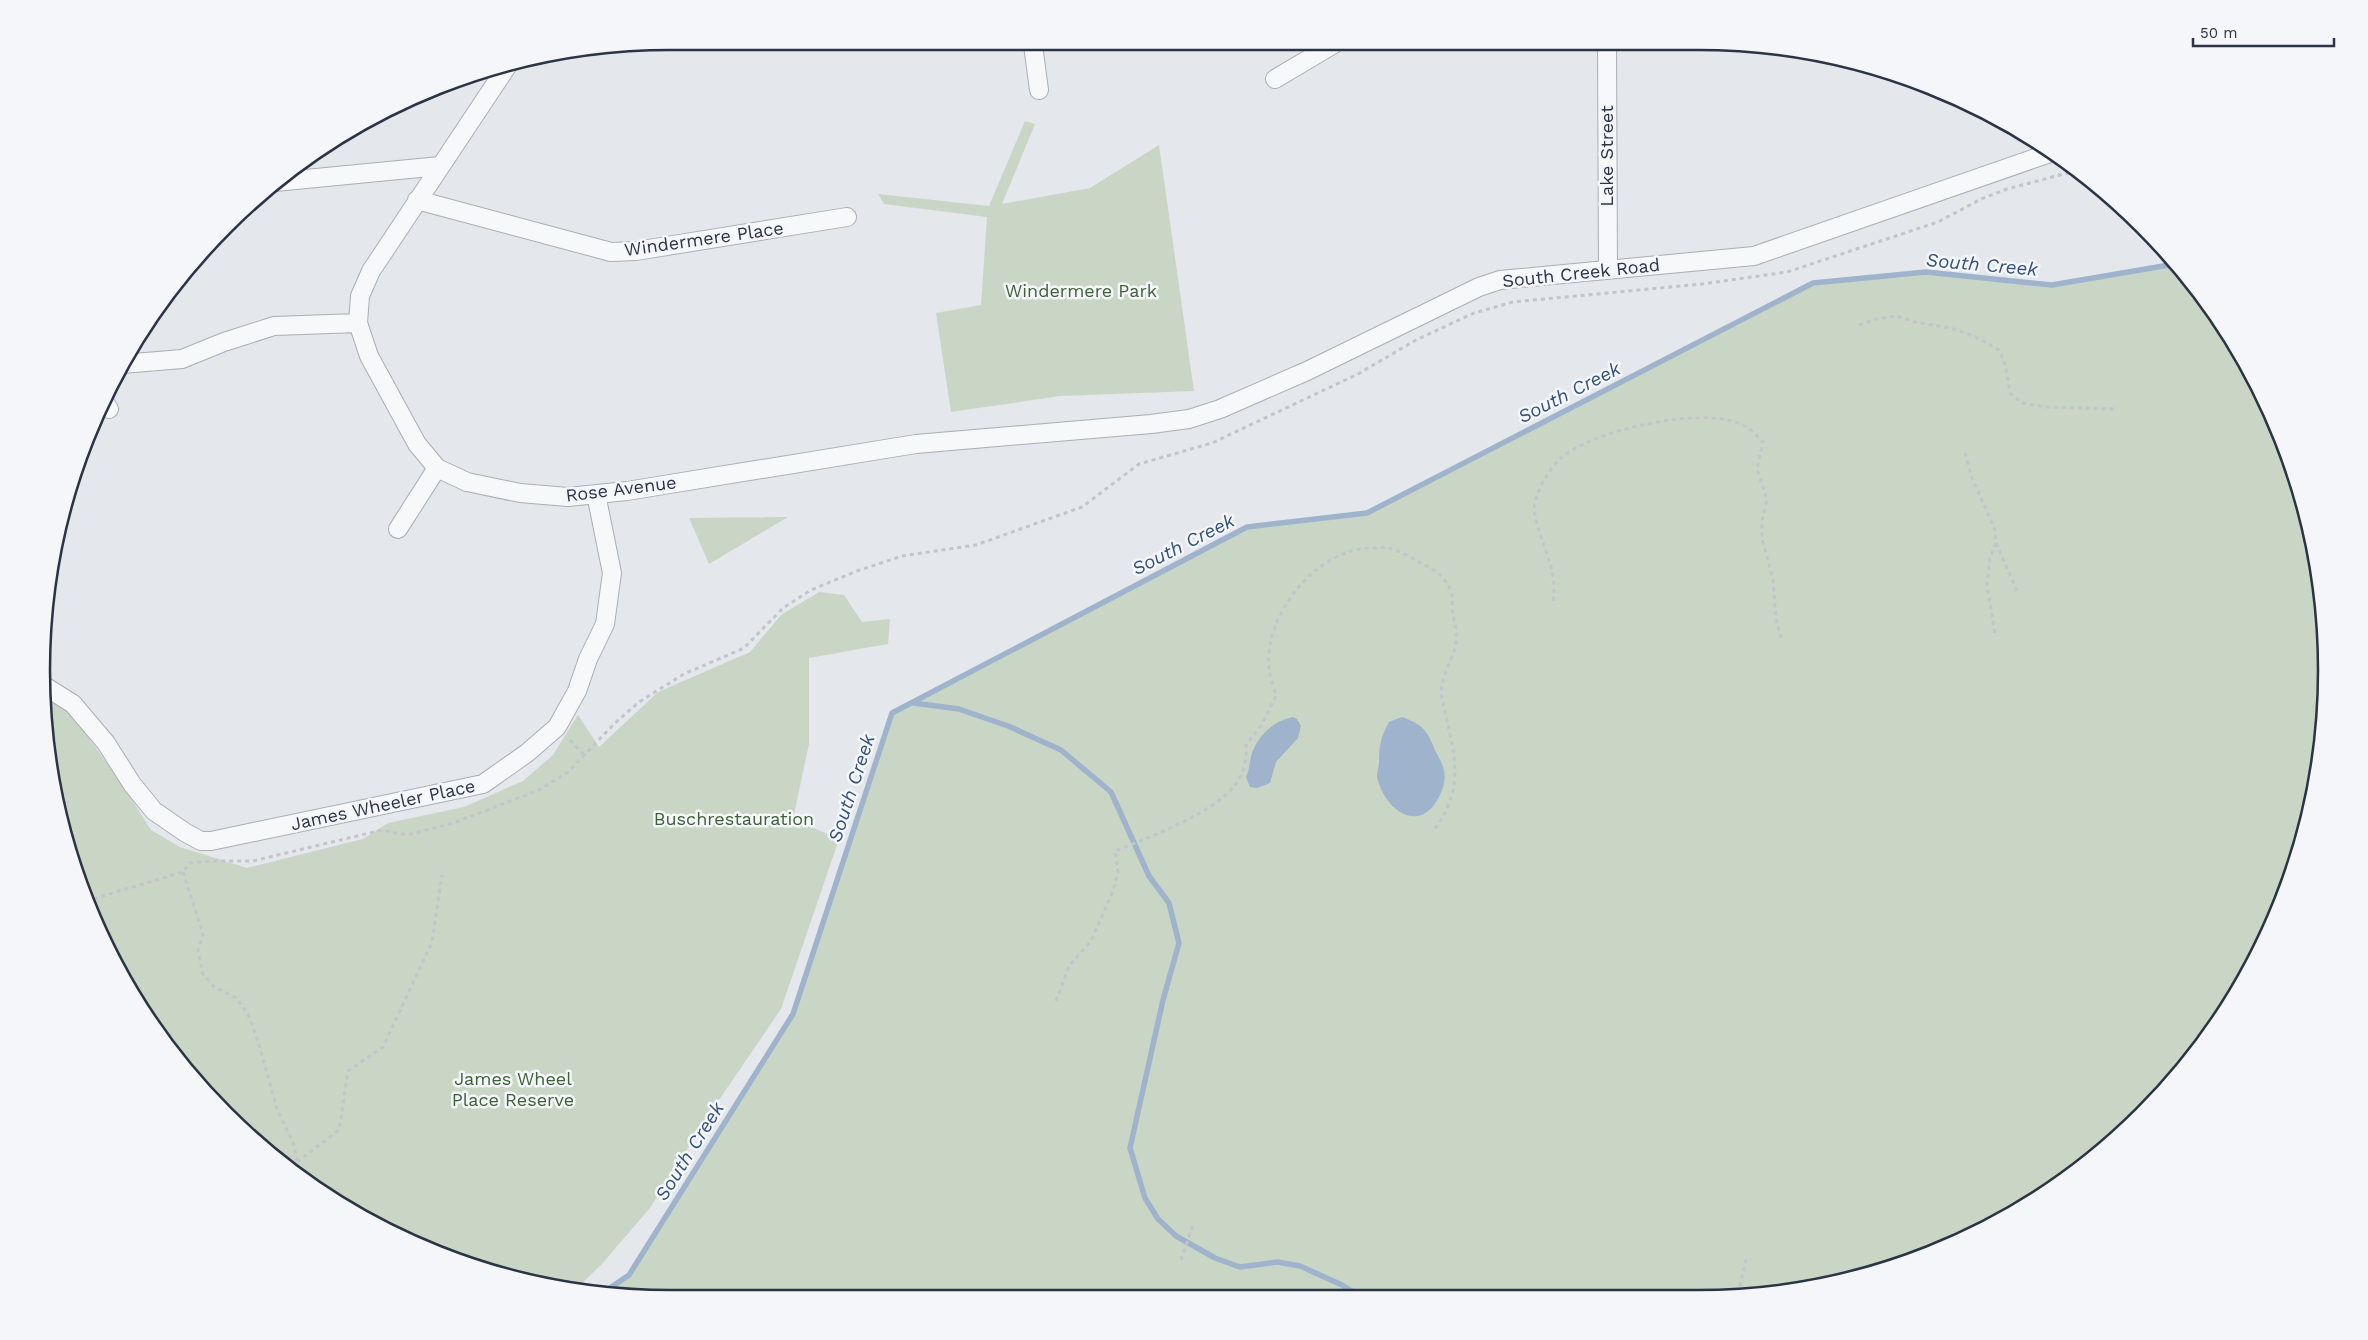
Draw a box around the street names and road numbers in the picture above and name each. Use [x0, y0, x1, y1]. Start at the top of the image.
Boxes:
street label: Lake Street [1596, 105, 1617, 207]
street label: Windermere Place [623, 217, 785, 260]
street label: South Creek Road [1501, 254, 1661, 291]
street label: Rose Avenue [564, 471, 678, 506]
street label: James Wheeler Place [289, 775, 477, 834]

